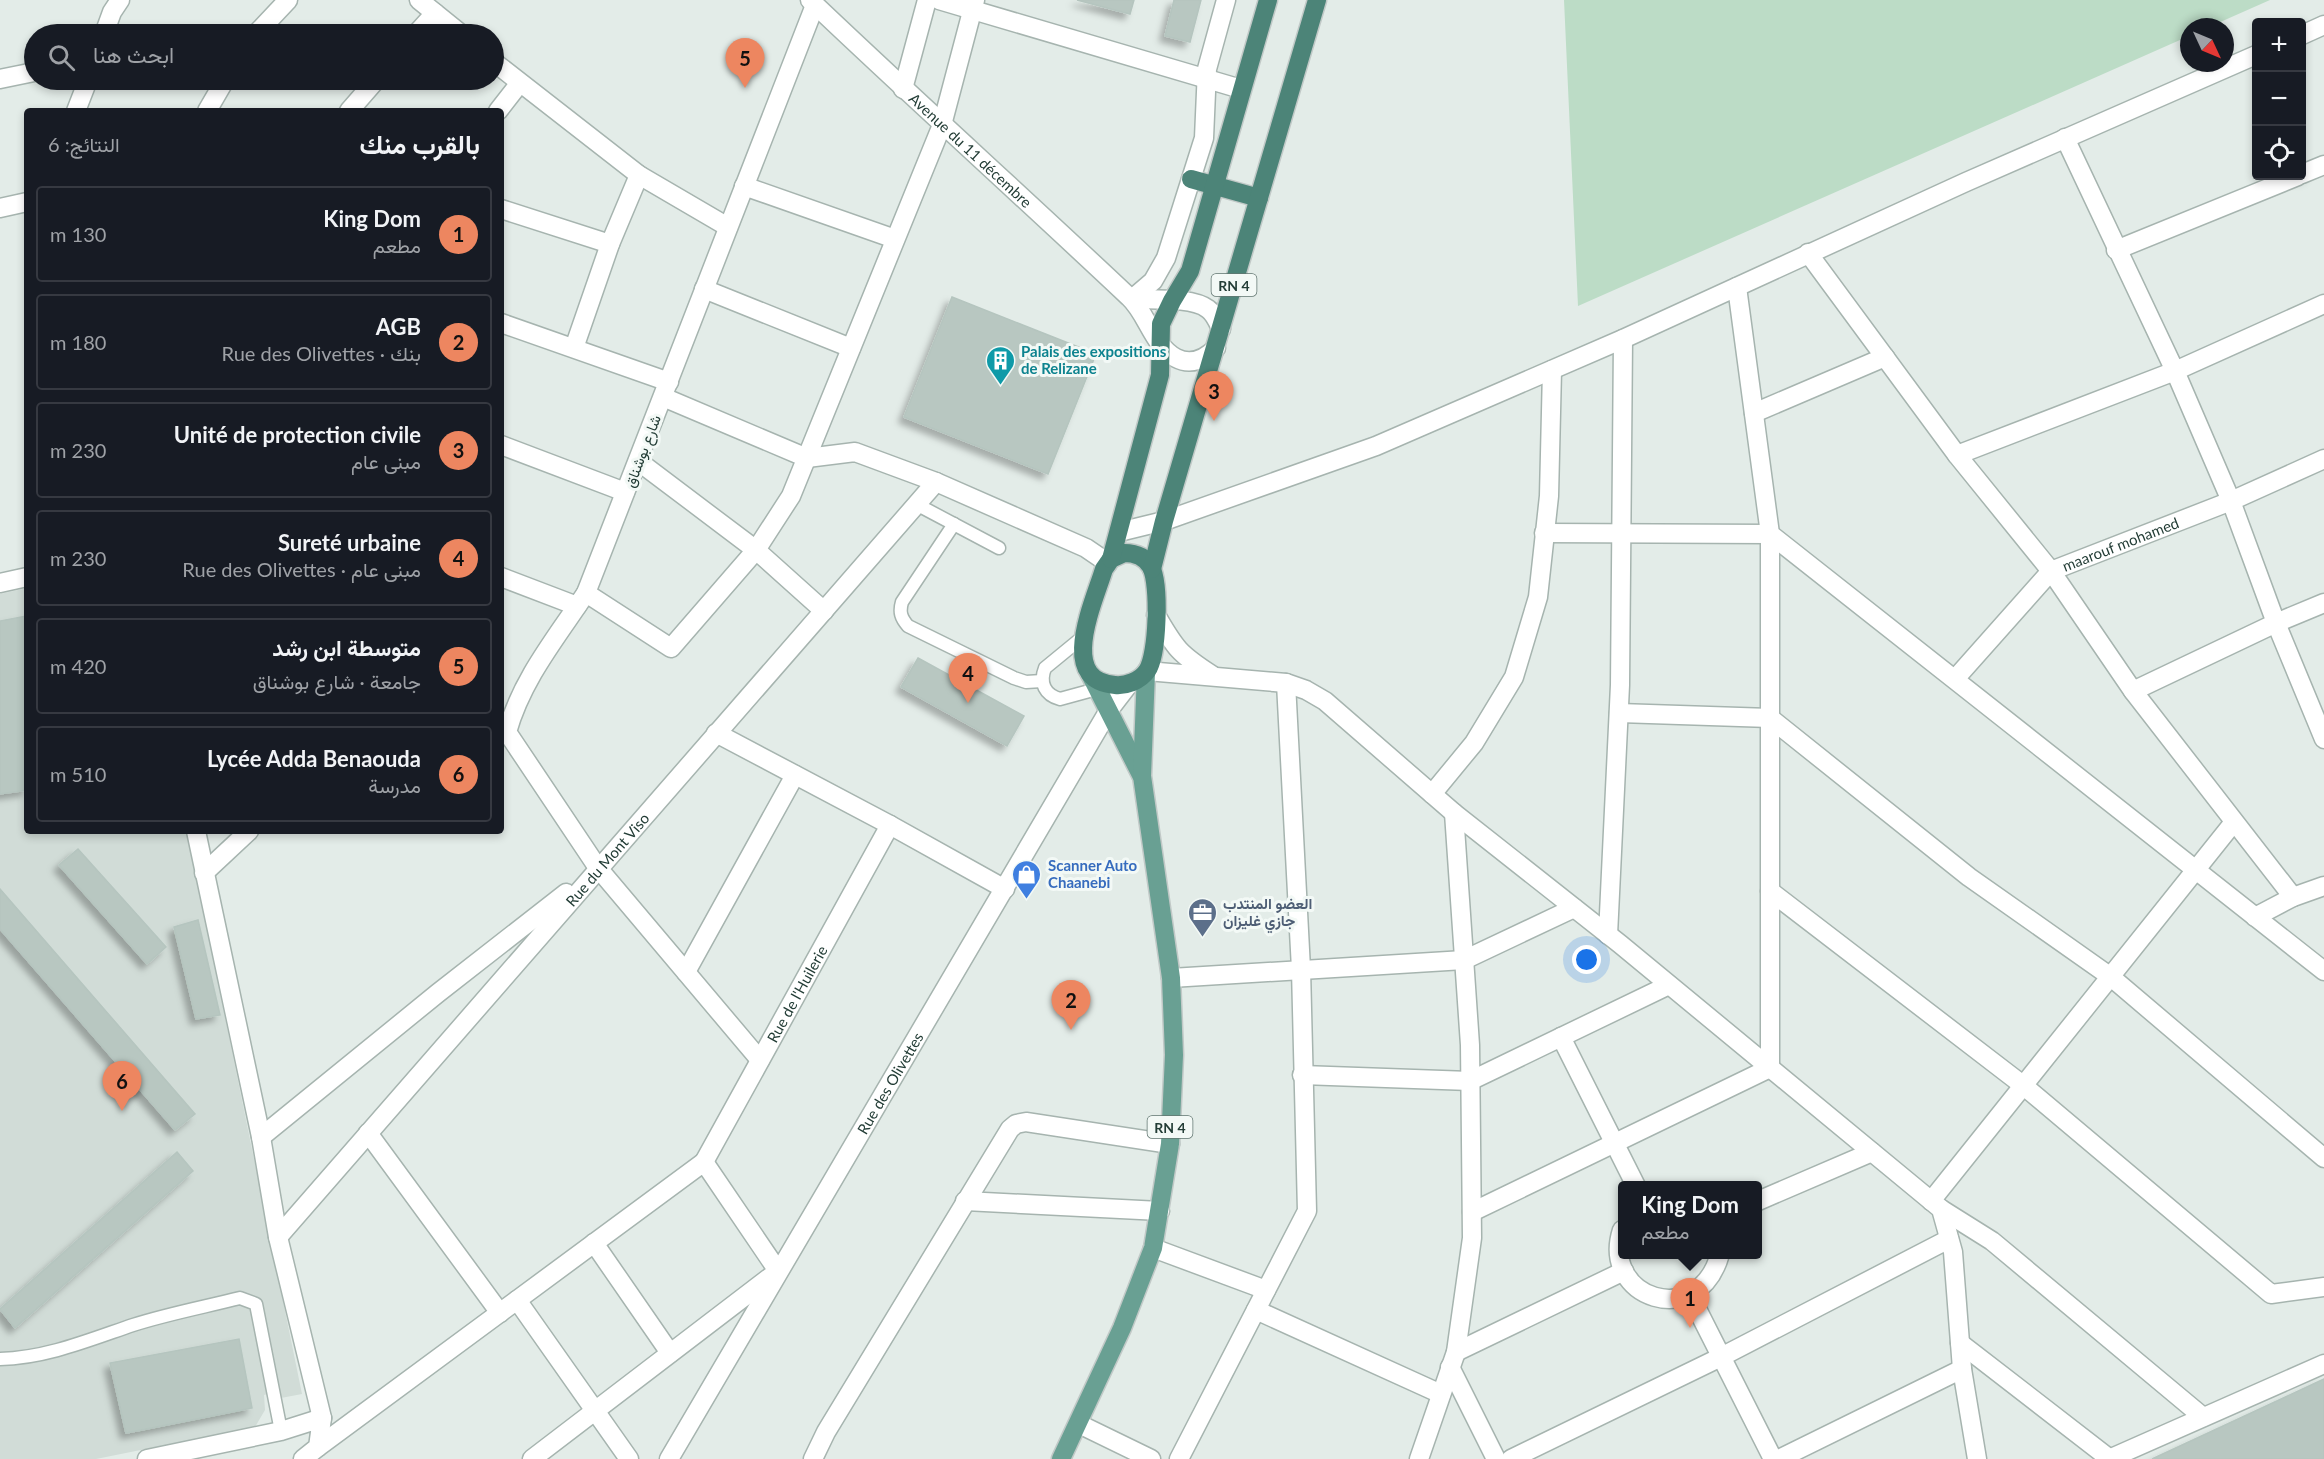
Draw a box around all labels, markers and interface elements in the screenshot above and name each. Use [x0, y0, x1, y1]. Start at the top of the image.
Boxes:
north arrow [2180, 18, 2234, 72]
map controls [2252, 18, 2306, 180]
button: + [2252, 18, 2306, 72]
search box [24, 24, 504, 90]
pin: 5 [726, 38, 764, 88]
icon: search [45, 41, 78, 74]
text: ابحث هنا [93, 41, 174, 68]
button: − [2252, 72, 2306, 126]
street label: Avenue du 11 décembre [906, 89, 1036, 211]
button: locate [2252, 126, 2306, 180]
text: بالقرب منك [360, 128, 480, 160]
text: النتائج: 6 [48, 132, 120, 156]
text: King Dom [323, 205, 421, 232]
text: 130 m [50, 222, 106, 246]
text: 1 [453, 222, 464, 246]
text: مطعم [373, 233, 421, 257]
road number: RN 4 [1212, 274, 1256, 296]
text: AGB [376, 313, 421, 340]
text: 180 m [50, 330, 106, 354]
text: 2 [453, 330, 464, 354]
text: بنك · Rue des Olivettes [222, 341, 421, 365]
place label: Palais des expositions de Relizane [1021, 342, 1167, 377]
building icon: Palais des expositions de Relizane [984, 344, 1016, 386]
pin: 3 [1194, 372, 1234, 421]
street label: شارع بوشناق [620, 412, 667, 491]
text: Unité de protection civile [174, 421, 421, 448]
text: 230 m [50, 438, 106, 462]
text: 3 [453, 438, 464, 462]
text: مبنى عام [351, 449, 421, 473]
street label: maarouf mohamed [2060, 513, 2181, 575]
text: Sureté urbaine [278, 529, 421, 556]
text: 230 m [50, 546, 106, 570]
text: 4 [453, 546, 464, 570]
text: مبنى عام · Rue des Olivettes [182, 557, 421, 581]
text: متوسطة ابن رشد [272, 634, 421, 661]
text: 420 m [50, 654, 106, 678]
text: 5 [453, 654, 464, 678]
pin: 4 [948, 654, 988, 703]
text: جامعة · شارع بوشناق [253, 669, 421, 693]
text: Lycée Adda Benaouda [207, 745, 421, 772]
text: 510 m [50, 762, 106, 786]
text: 6 [453, 762, 464, 786]
text: مدرسة [368, 773, 421, 797]
street label: Rue du Mont Viso [562, 809, 653, 910]
place label: Scanner Auto Chaanebi [1048, 856, 1138, 891]
shop icon: Scanner Auto Chaanebi [1011, 858, 1043, 900]
place label: العضو المنتدب جازي غليزان [1223, 894, 1312, 934]
office icon: العضو المنتدب جازي غليزان [1186, 896, 1218, 938]
street label: Rue de l'Huilerie [763, 942, 831, 1045]
your location [1572, 945, 1601, 974]
pin: 2 [1052, 980, 1090, 1030]
street label: Rue des Olivettes [853, 1029, 927, 1137]
pin: 6 [102, 1062, 142, 1111]
road number: RN 4 [1148, 1116, 1192, 1138]
popup [1618, 1181, 1762, 1259]
text: King Dom [1641, 1191, 1739, 1218]
text: مطعم [1641, 1219, 1689, 1243]
pin: 1 [1670, 1278, 1710, 1328]

